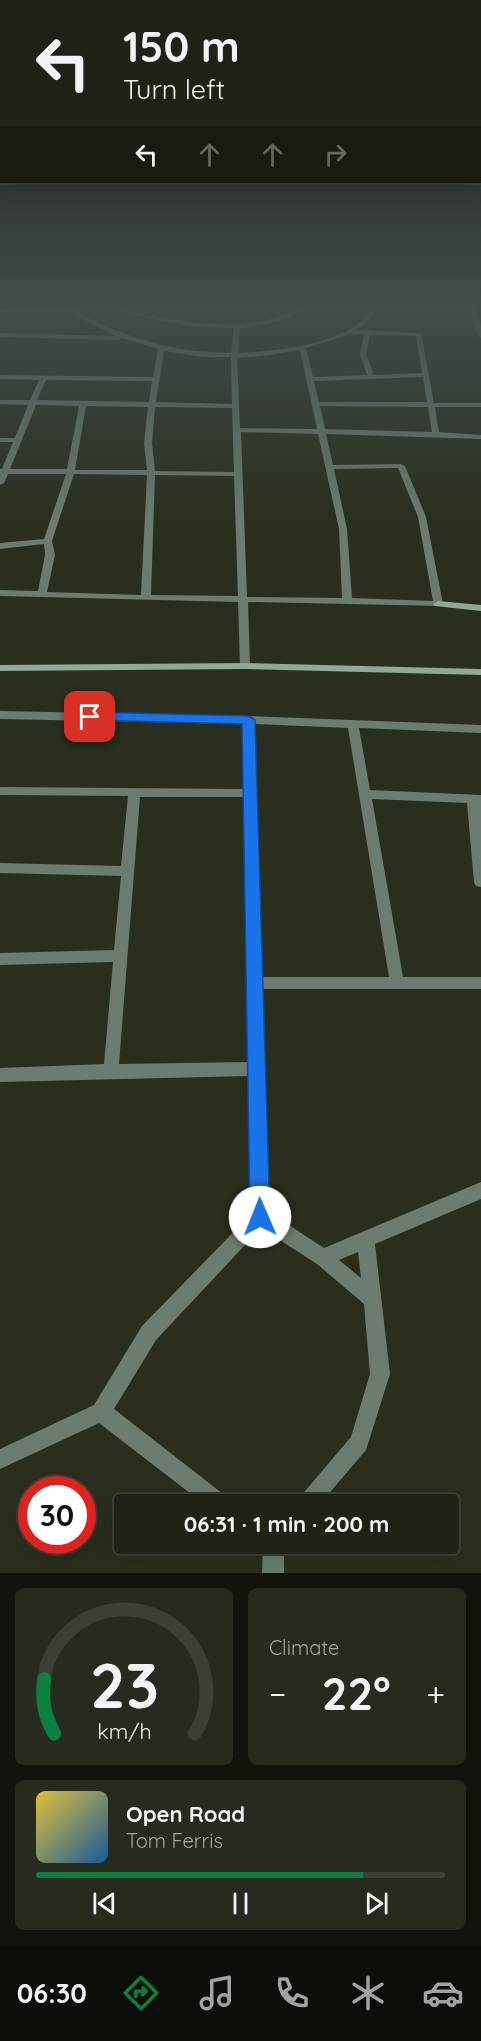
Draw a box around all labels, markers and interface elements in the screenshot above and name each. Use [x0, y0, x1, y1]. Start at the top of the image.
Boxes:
text: 150 m [123, 20, 240, 73]
icon: left [24, 24, 102, 102]
text: Turn left [123, 72, 225, 106]
icon: left [130, 138, 163, 171]
icon: ahead [193, 138, 226, 171]
icon: ahead [256, 138, 289, 171]
icon: right [319, 138, 352, 171]
pin [64, 691, 115, 742]
icon: arrive [73, 700, 106, 733]
position arrow [228, 1185, 292, 1249]
speed limit sign: 30 [18, 1476, 96, 1554]
text: 06:31 · 1 min · 200 m [184, 1510, 389, 1538]
text: Climate [269, 1635, 339, 1660]
text: 23 [89, 1646, 159, 1724]
text: 22° [322, 1665, 391, 1721]
text: − [269, 1673, 286, 1714]
text: + [426, 1673, 445, 1714]
text: km/h [97, 1718, 151, 1744]
text: Open Road [126, 1800, 245, 1828]
text: Tom Ferris [126, 1828, 223, 1853]
icon: previous [88, 1887, 121, 1920]
icon: pause [224, 1887, 257, 1920]
icon: next [360, 1887, 393, 1920]
icon: directions [120, 1972, 162, 2014]
icon: music [196, 1972, 238, 2014]
icon: phone [271, 1972, 313, 2014]
icon: climate [347, 1972, 389, 2014]
icon: car [422, 1972, 464, 2014]
text: 06:30 [17, 1976, 87, 2010]

